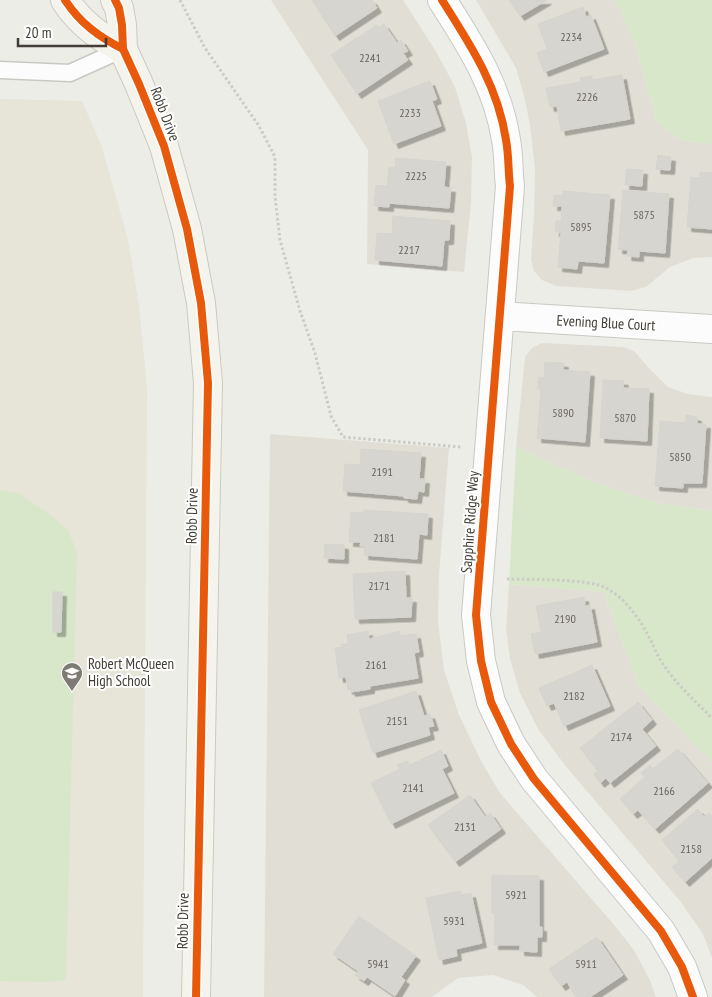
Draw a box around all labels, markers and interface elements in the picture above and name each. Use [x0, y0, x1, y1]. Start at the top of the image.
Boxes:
scale bar [18, 15, 105, 47]
text: 20 m [25, 23, 51, 42]
house number: 2234 [560, 29, 582, 44]
house number: 2241 [359, 50, 381, 65]
street label: Robb Drive [146, 84, 184, 144]
house number: 2226 [576, 89, 598, 104]
house number: 2233 [399, 105, 421, 120]
house number: 2225 [405, 168, 427, 183]
house number: 5875 [633, 207, 655, 222]
house number: 5895 [570, 219, 592, 234]
house number: 2217 [398, 242, 420, 257]
street label: Evening Blue Court [556, 310, 656, 335]
house number: 5890 [552, 405, 574, 420]
house number: 5870 [614, 410, 636, 425]
house number: 5850 [669, 449, 691, 464]
house number: 2191 [371, 464, 393, 479]
street label: Sapphire Ridge Way [456, 470, 483, 574]
street label: Robb Drive [182, 488, 201, 544]
house number: 2181 [373, 530, 395, 545]
house number: 2171 [368, 578, 390, 593]
house number: 2190 [554, 611, 576, 626]
place label: Robert McQueen High School [88, 654, 174, 690]
house number: 2161 [365, 657, 387, 672]
school or university icon: Robert McQueen High School [60, 661, 84, 692]
house number: 2182 [563, 688, 585, 703]
house number: 2151 [386, 713, 408, 728]
house number: 2174 [610, 729, 632, 744]
house number: 2141 [402, 780, 424, 795]
house number: 2166 [653, 783, 675, 798]
house number: 2131 [454, 819, 476, 834]
house number: 2158 [680, 841, 702, 856]
house number: 5921 [505, 887, 527, 902]
street label: Robb Drive [173, 893, 192, 949]
house number: 5931 [443, 913, 465, 928]
house number: 5941 [367, 956, 389, 971]
house number: 5911 [575, 956, 597, 971]

